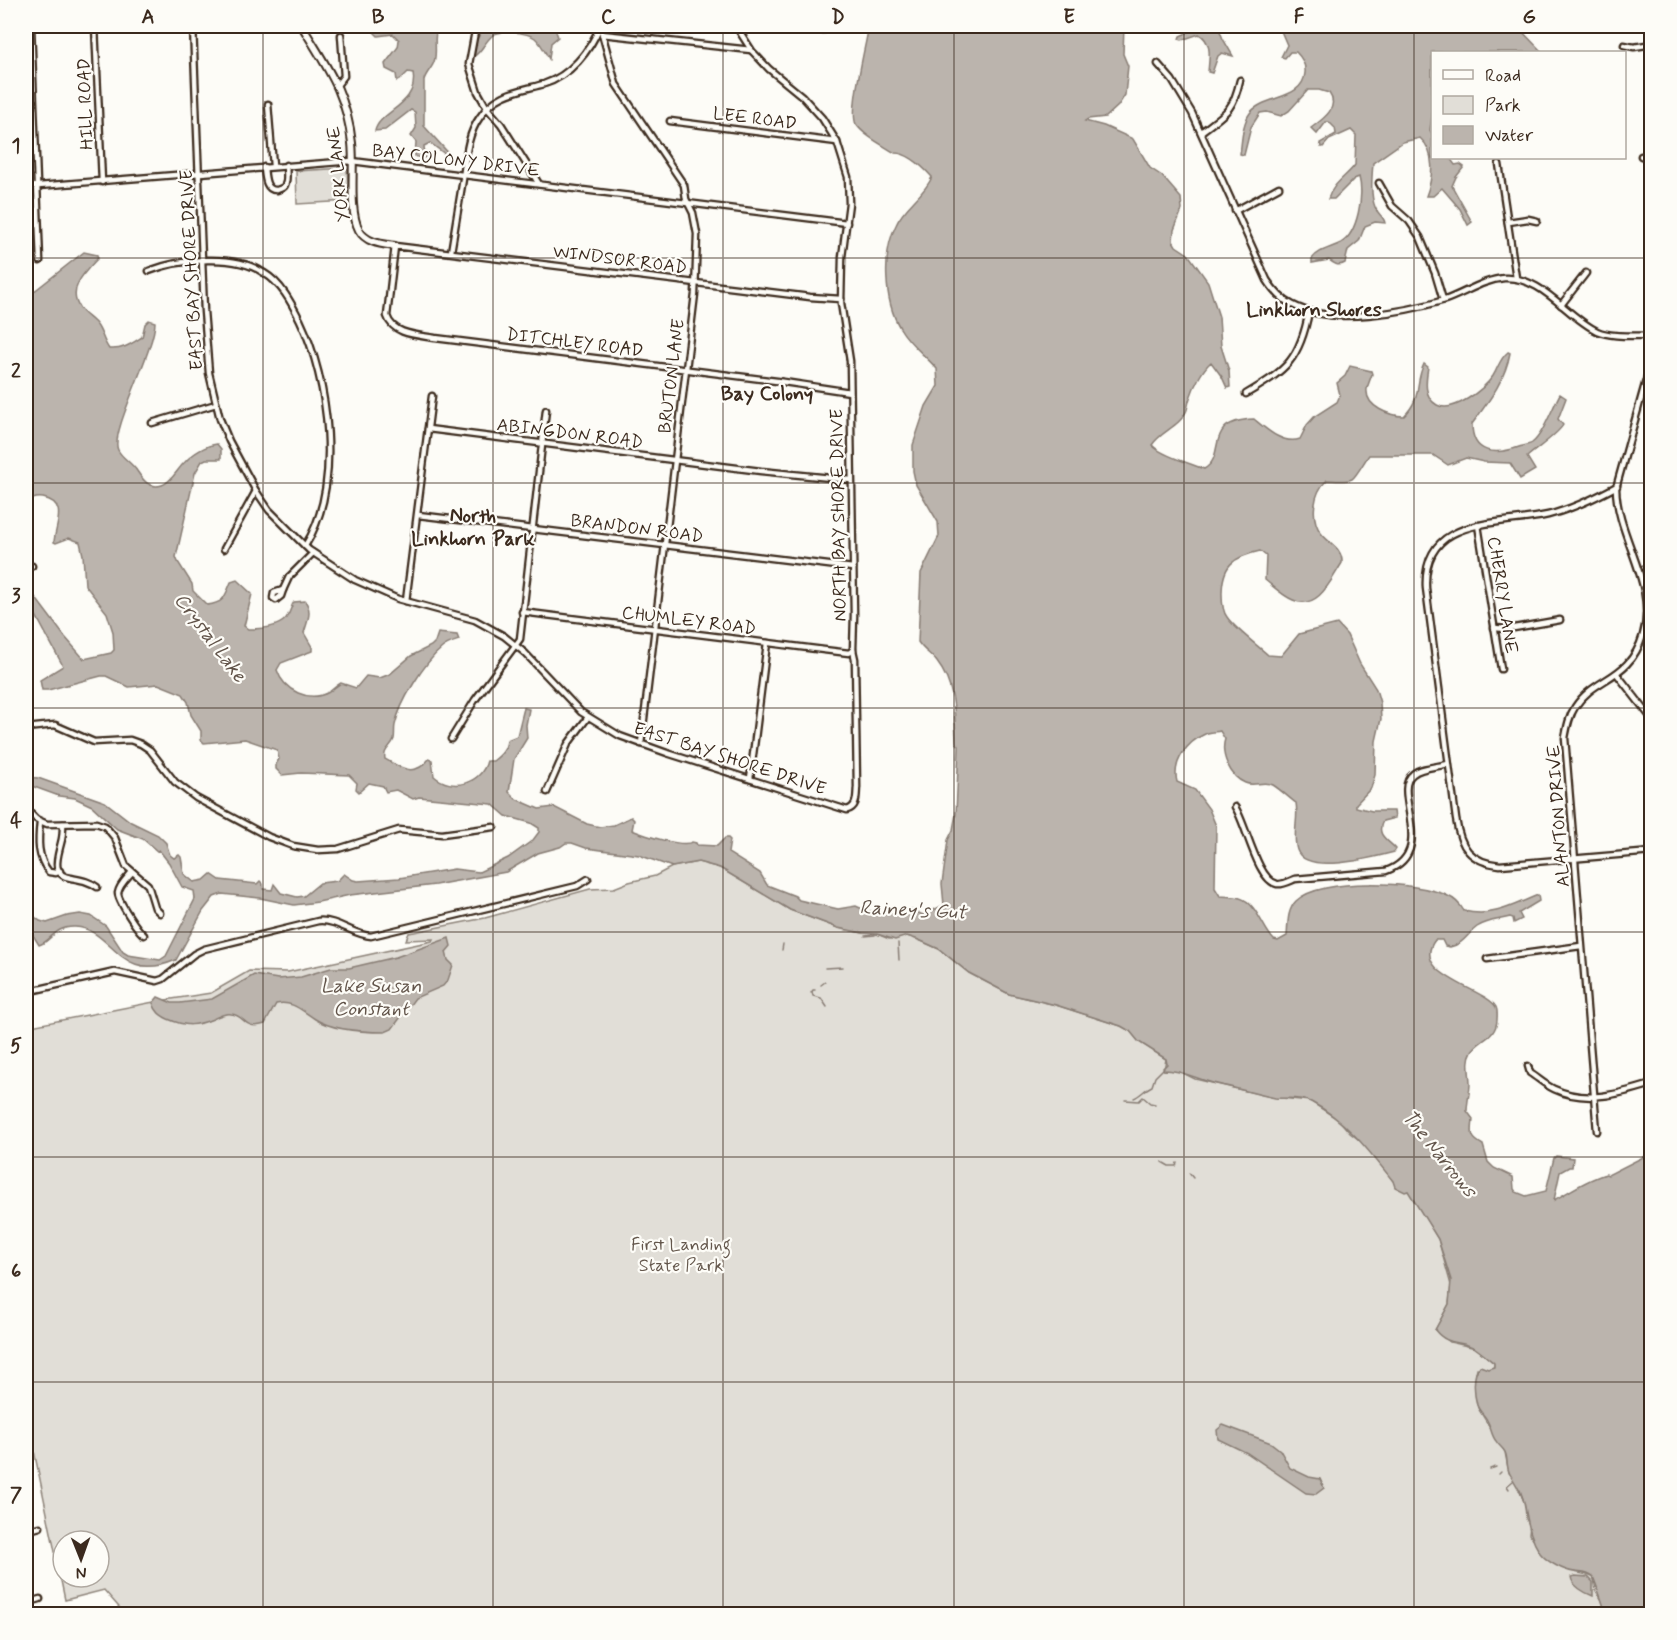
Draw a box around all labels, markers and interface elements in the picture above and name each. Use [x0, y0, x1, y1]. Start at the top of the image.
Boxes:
text: A [141, 4, 155, 31]
text: B [372, 4, 385, 31]
text: C [601, 4, 616, 31]
text: D [831, 4, 845, 31]
text: E [1063, 4, 1075, 31]
text: F [1294, 4, 1305, 31]
text: G [1522, 4, 1536, 31]
legend [1431, 51, 1626, 159]
street label: HILL ROAD [72, 58, 100, 150]
text: Road [1485, 64, 1521, 88]
text: Park [1485, 94, 1521, 118]
street label: LEE ROAD [712, 102, 798, 136]
text: Water [1485, 124, 1534, 148]
street label: YORK LANE [322, 125, 356, 223]
text: 1 [12, 133, 20, 160]
street label: BAY COLONY DRIVE [371, 139, 541, 183]
street label: EAST BAY SHORE DRIVE [175, 169, 209, 371]
street label: WINDSOR ROAD [551, 240, 688, 280]
district label: Linkhorn Shores [1246, 297, 1382, 324]
street label: BRUTON LANE [653, 317, 691, 435]
street label: DITCHLEY ROAD [505, 323, 645, 363]
text: 2 [11, 358, 21, 385]
district label: Bay Colony [721, 381, 813, 408]
street label: NORTH BAY SHORE DRIVE [825, 408, 853, 622]
street label: ABINGDON ROAD [495, 413, 644, 455]
district label: North Linkhorn Park [411, 503, 535, 553]
street label: BRANDON ROAD [569, 509, 705, 549]
street label: CHERRY LANE [1481, 535, 1523, 656]
text: 3 [11, 583, 21, 610]
water label: Crystal Lake [167, 588, 253, 689]
street label: CHUMLEY ROAD [620, 601, 757, 641]
street label: EAST BAY SHORE DRIVE [630, 716, 829, 801]
street label: ALANTON DRIVE [1542, 744, 1576, 888]
text: 4 [10, 808, 22, 835]
water label: Rainey's Gut [859, 894, 969, 927]
water label: Lake Susan Constant [320, 973, 422, 1023]
text: 5 [10, 1033, 22, 1060]
water label: The Narrows [1395, 1105, 1484, 1205]
park label: First Landing State Park [631, 1233, 731, 1278]
text: 6 [11, 1258, 21, 1285]
text: 7 [10, 1482, 22, 1509]
north arrow [51, 1529, 111, 1589]
text: N [76, 1562, 87, 1583]

